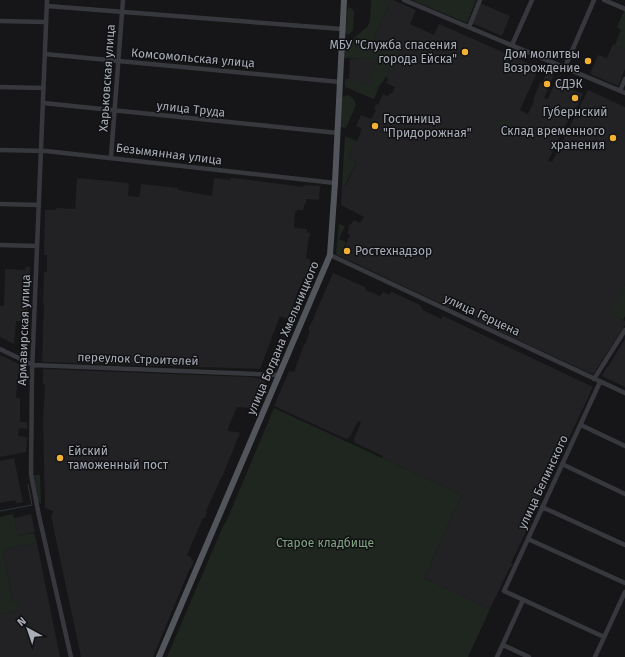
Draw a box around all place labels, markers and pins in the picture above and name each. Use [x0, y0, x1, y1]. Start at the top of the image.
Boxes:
place label: МБУ "Служба спасения города Ейска" [330, 38, 457, 66]
marker: МБУ "Служба спасения города Ейска" [460, 47, 470, 57]
place label: Дом молитвы Возрождение [503, 47, 580, 75]
marker: Дом молитвы Возрождение [583, 56, 593, 66]
place label: СДЭК [555, 77, 583, 91]
marker: СДЭК [542, 79, 552, 89]
marker: Губернский [570, 93, 580, 103]
place label: Губернский [542, 105, 608, 119]
place label: Гостиница "Придорожная" [383, 112, 472, 140]
marker: Гостиница "Придорожная" [370, 121, 380, 131]
place label: Склад временного хранения [501, 124, 605, 152]
marker: Склад временного хранения [608, 133, 618, 143]
place label: Ростехнадзор [355, 244, 432, 258]
marker: Ростехнадзор [342, 246, 352, 256]
place label: Ейский таможенный пост [68, 444, 169, 472]
marker: Ейский таможенный пост [55, 453, 65, 463]

